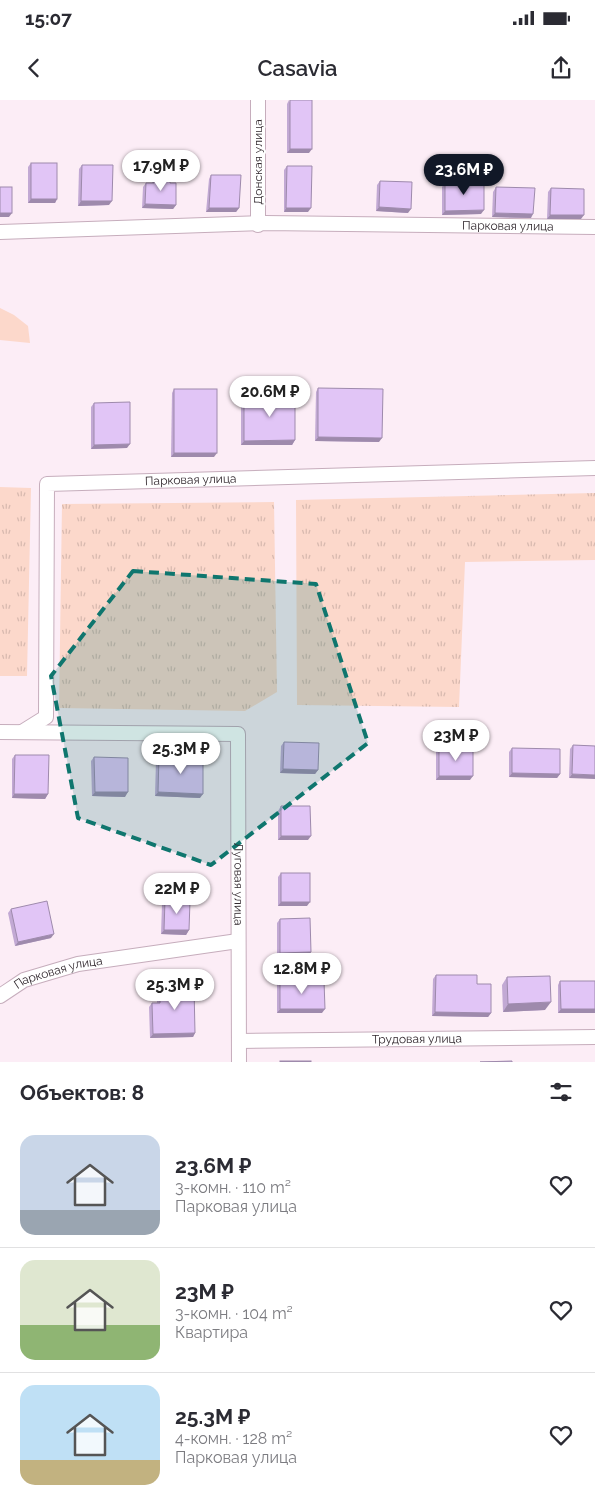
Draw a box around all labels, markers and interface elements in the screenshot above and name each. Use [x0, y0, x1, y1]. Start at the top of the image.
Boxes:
text: 15:07 [25, 7, 72, 29]
icon: back [20, 54, 48, 82]
icon: share [547, 54, 575, 82]
text: Casavia [258, 55, 337, 81]
street label: Донская улица [251, 119, 265, 205]
pin: 17.9M ₽ [115, 149, 207, 192]
pin: 23.6M ₽ [418, 154, 510, 196]
text: 17.9M ₽ [133, 156, 189, 175]
text: 23.6M ₽ [435, 160, 493, 179]
street label: Парковая улица [462, 218, 554, 233]
pin: 20.6M ₽ [224, 376, 316, 418]
text: 20.6M ₽ [240, 382, 300, 401]
street label: Парковая улица [145, 471, 237, 488]
pin: 23M ₽ [421, 720, 491, 762]
text: 23M ₽ [434, 726, 478, 745]
pin: 25.3M ₽ [135, 732, 227, 775]
text: 25.3M ₽ [152, 739, 210, 758]
street label: Луговая улица [231, 842, 246, 926]
pin: 22M ₽ [142, 872, 212, 915]
text: 22M ₽ [154, 879, 200, 898]
pin: 12.8M ₽ [256, 952, 348, 995]
street label: Парковая улица [11, 954, 103, 992]
text: 12.8M ₽ [273, 959, 331, 978]
pin: 25.3M ₽ [129, 968, 221, 1011]
text: 25.3M ₽ [146, 975, 204, 994]
street label: Трудовая улица [372, 1031, 462, 1047]
icon: filters [547, 1078, 575, 1106]
text: Объектов: 8 [20, 1080, 144, 1105]
text: 23.6M ₽ [175, 1153, 251, 1178]
icon: home [60, 1155, 120, 1215]
icon: heart [547, 1171, 575, 1199]
text: 3-комн. · 110 m² [175, 1178, 291, 1197]
text: Парковая улица [175, 1197, 297, 1216]
text: 23M ₽ [175, 1279, 234, 1304]
icon: home [60, 1280, 120, 1340]
icon: heart [547, 1296, 575, 1324]
text: 3-комн. · 104 m² [175, 1304, 293, 1323]
text: Квартира [175, 1323, 248, 1342]
text: 25.3M ₽ [175, 1404, 250, 1429]
icon: home [60, 1405, 120, 1465]
icon: heart [547, 1421, 575, 1449]
text: 4-комн. · 128 m² [175, 1429, 292, 1448]
text: Парковая улица [175, 1448, 297, 1467]

